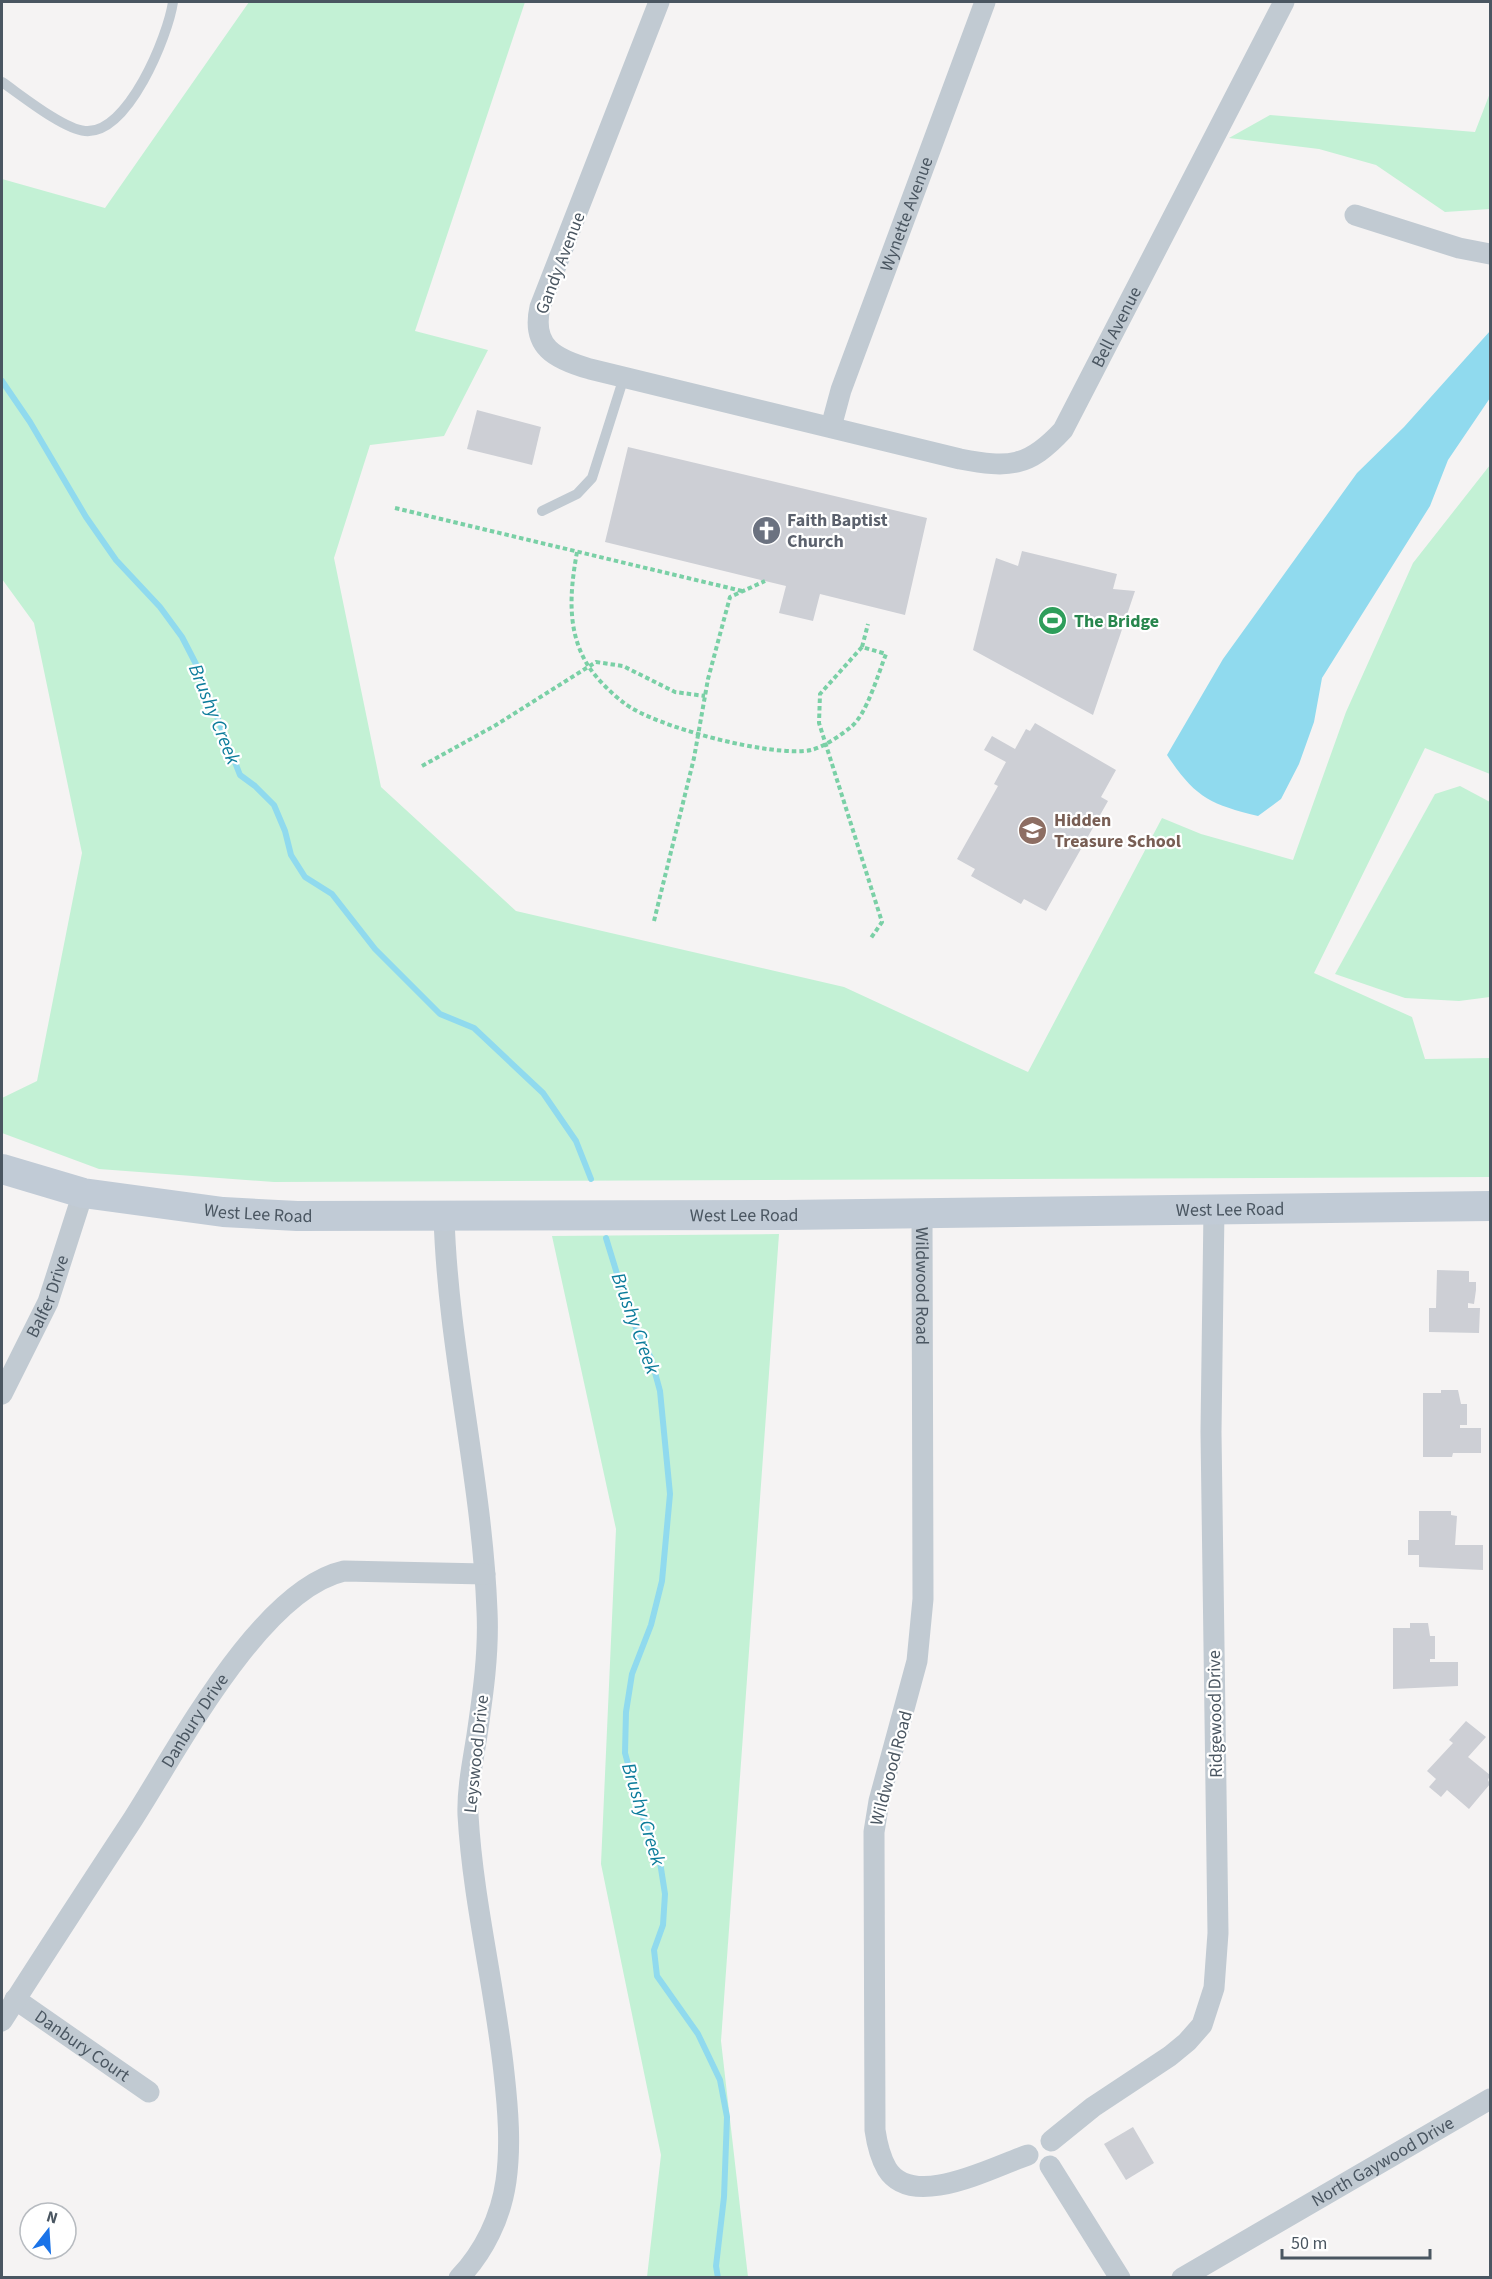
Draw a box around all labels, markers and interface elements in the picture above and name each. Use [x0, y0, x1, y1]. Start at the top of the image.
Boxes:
street label: Wynette Avenue [874, 153, 940, 275]
street label: Gandy Avenue [530, 208, 591, 318]
street label: Bell Avenue [1085, 282, 1148, 372]
place label: Faith Baptist Church [787, 508, 888, 554]
church icon: Faith Baptist Church [750, 514, 782, 546]
sports icon: The Bridge [1037, 605, 1069, 637]
place label: The Bridge [1074, 609, 1159, 634]
water label: Brushy Creek [181, 660, 247, 769]
place label: Hidden Treasure School [1054, 808, 1181, 854]
school or university icon: Hidden Treasure School [1017, 814, 1049, 846]
street label: West Lee Road [1176, 1197, 1285, 1223]
street label: West Lee Road [202, 1198, 312, 1229]
street label: West Lee Road [690, 1203, 799, 1228]
street label: Wildwood Road [909, 1227, 934, 1345]
street label: Balfer Drive [20, 1252, 75, 1342]
water label: Brushy Creek [604, 1269, 667, 1379]
street label: Ridgewood Drive [1202, 1650, 1229, 1778]
street label: Danbury Drive [155, 1668, 235, 1773]
street label: Leyswood Drive [458, 1694, 495, 1814]
street label: Wildwood Road [864, 1708, 919, 1828]
water label: Brushy Creek [614, 1759, 672, 1870]
street label: Danbury Court [29, 2004, 135, 2088]
street label: North Gaywood Drive [1307, 2111, 1459, 2213]
north arrow [18, 2201, 78, 2261]
text: N [44, 2206, 60, 2230]
scale bar [1282, 2222, 1430, 2260]
text: 50 m [1291, 2231, 1327, 2256]

